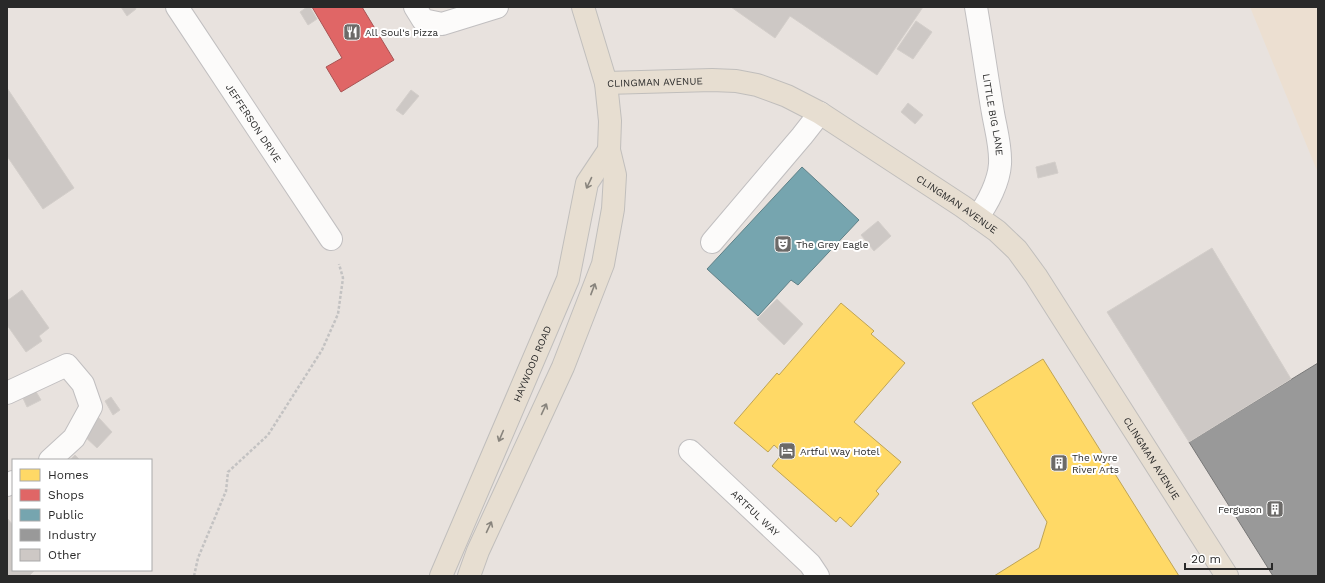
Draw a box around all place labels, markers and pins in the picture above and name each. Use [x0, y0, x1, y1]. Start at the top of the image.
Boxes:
restaurant icon: All Soul's Pizza [342, 22, 362, 42]
place label: All Soul's Pizza [365, 27, 439, 38]
theatre icon: The Grey Eagle [773, 234, 793, 254]
place label: The Grey Eagle [796, 239, 869, 250]
hotel icon: Artful Way Hotel [777, 441, 797, 461]
place label: Artful Way Hotel [800, 446, 879, 457]
place label: The Wyre River Arts [1072, 452, 1119, 475]
building icon: The Wyre River Arts [1049, 453, 1069, 473]
building icon: Ferguson [1265, 499, 1285, 519]
place label: Ferguson [1218, 504, 1262, 515]

